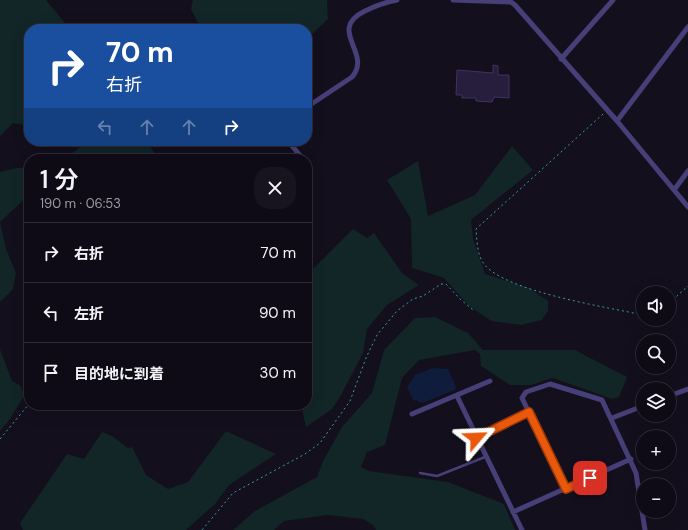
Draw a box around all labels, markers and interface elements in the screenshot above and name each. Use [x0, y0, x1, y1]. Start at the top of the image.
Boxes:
text: 70 m [106, 34, 174, 71]
icon: right [40, 40, 92, 92]
text: 右折 [106, 73, 142, 97]
icon: left [94, 116, 116, 138]
icon: ahead [136, 116, 158, 138]
icon: ahead [178, 116, 200, 138]
icon: right [220, 116, 242, 138]
text: 1 分 [40, 164, 78, 195]
button: close [254, 167, 296, 209]
text: 190 m · 06:53 [40, 195, 121, 212]
icon: right [40, 242, 62, 264]
text: 70 m [261, 243, 296, 263]
text: 右折 [74, 244, 104, 264]
map controls [636, 286, 676, 518]
button: sound [636, 286, 676, 326]
icon: left [40, 302, 62, 324]
text: 90 m [259, 303, 296, 323]
text: 左折 [74, 304, 104, 324]
button: search [636, 334, 676, 374]
icon: arrive [40, 362, 62, 384]
text: 30 m [260, 363, 296, 383]
text: 目的地に到着 [74, 364, 164, 384]
button: layers [636, 382, 676, 422]
position arrow [455, 417, 497, 459]
button: + [636, 430, 676, 470]
pin [573, 461, 607, 495]
icon: arrive [579, 467, 601, 489]
button: − [636, 478, 676, 518]

